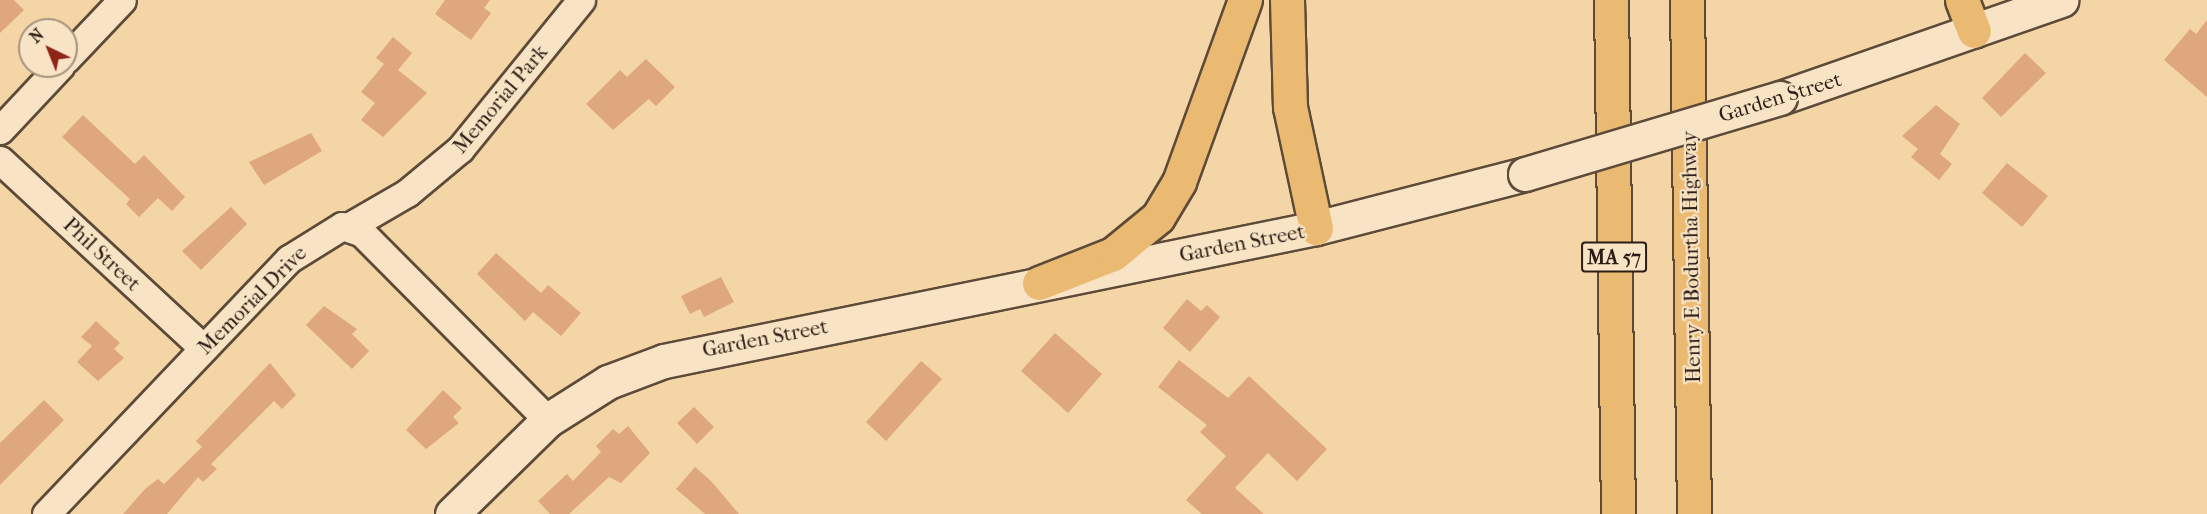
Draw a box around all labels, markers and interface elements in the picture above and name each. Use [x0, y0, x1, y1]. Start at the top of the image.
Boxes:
north arrow [18, 18, 78, 78]
text: N [26, 25, 48, 47]
street label: Memorial Park [447, 40, 553, 158]
street label: Garden Street [1716, 66, 1844, 128]
street label: Henry E Bodurtha Highway [1676, 131, 1706, 383]
street label: Phil Street [58, 212, 146, 296]
street label: Garden Street [1177, 218, 1307, 268]
street label: Memorial Drive [192, 240, 312, 360]
road number: MA 57 [1581, 240, 1647, 274]
street label: Garden Street [700, 313, 830, 363]

